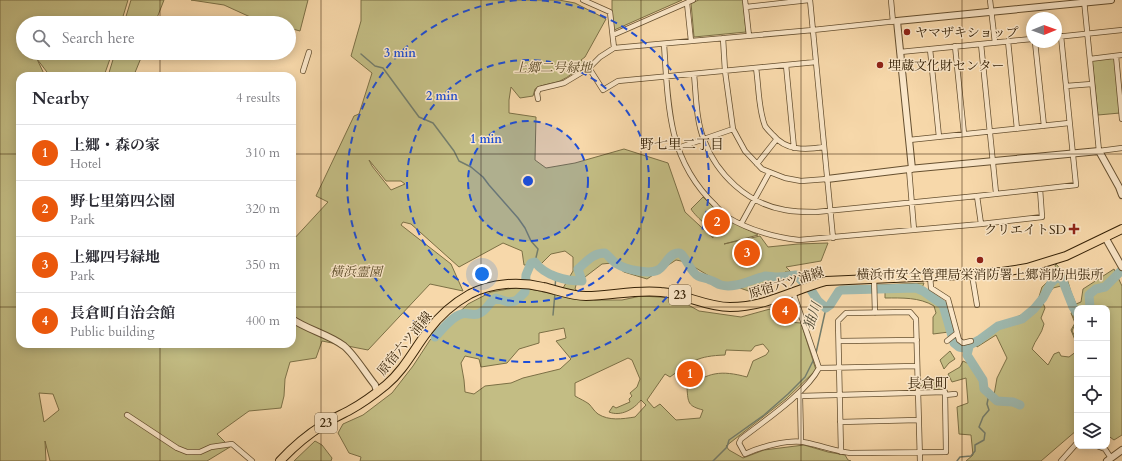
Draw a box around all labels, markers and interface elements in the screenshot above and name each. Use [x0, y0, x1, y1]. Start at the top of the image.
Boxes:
north arrow [1026, 12, 1062, 48]
search box [16, 16, 296, 60]
place label: ヤマザキショップ [915, 24, 1019, 42]
icon: search [30, 27, 52, 49]
marker: ヤマザキショップ [902, 27, 912, 37]
text: Search here [62, 28, 135, 48]
text: 3 min [384, 45, 416, 61]
place label: 埋蔵文化財センター [888, 57, 1004, 75]
park label: 上郷二号緑地 [514, 59, 594, 77]
marker: 埋蔵文化財センター [875, 60, 885, 70]
text: Nearby [32, 87, 89, 110]
text: 2 min [426, 88, 458, 104]
text: 4 results [236, 89, 280, 107]
text: 1 min [470, 131, 502, 147]
text: 上郷・森の家 [70, 135, 160, 155]
district label: 野七里二丁目 [640, 135, 724, 154]
text: 1 [42, 144, 48, 162]
text: 310 m [246, 144, 280, 162]
text: Hotel [70, 155, 101, 173]
centre of rings [521, 174, 535, 188]
text: 野七里第四公園 [70, 191, 175, 211]
text: 2 [42, 200, 48, 218]
text: 320 m [246, 200, 280, 218]
pin: 2 [704, 207, 730, 237]
text: Park [70, 211, 95, 229]
place label: クリエイトSD [984, 221, 1066, 239]
marker: クリエイトSD [1069, 224, 1079, 234]
pin: 3 [734, 238, 760, 268]
text: 上郷四号緑地 [70, 247, 160, 267]
marker: 横浜市安全管理局栄消防署上郷消防出張所 [975, 255, 985, 265]
text: 3 [42, 256, 48, 274]
text: 350 m [246, 256, 280, 274]
park label: 横浜霊園 [330, 263, 384, 281]
street label: 原宿六ツ浦線 [746, 263, 826, 303]
your location [472, 264, 492, 284]
place label: 横浜市安全管理局栄消防署上郷消防出張所 [856, 266, 1104, 284]
text: Park [70, 267, 95, 285]
road number: 23 [669, 285, 691, 305]
pin: 4 [772, 296, 798, 326]
water label: 㹨川 [799, 298, 827, 332]
text: 長倉町自治会館 [70, 303, 175, 323]
map controls [1074, 305, 1110, 449]
button: + [1074, 305, 1110, 341]
street label: 原宿六ツ浦線 [373, 308, 436, 380]
text: 4 [42, 312, 48, 330]
text: 400 m [246, 312, 280, 330]
text: Public building [70, 323, 155, 341]
button: − [1074, 341, 1110, 377]
pin: 1 [677, 359, 703, 389]
district label: 長倉町 [907, 374, 949, 393]
button: locate [1074, 377, 1110, 413]
road number: 23 [315, 413, 337, 433]
button: layers [1074, 413, 1110, 449]

